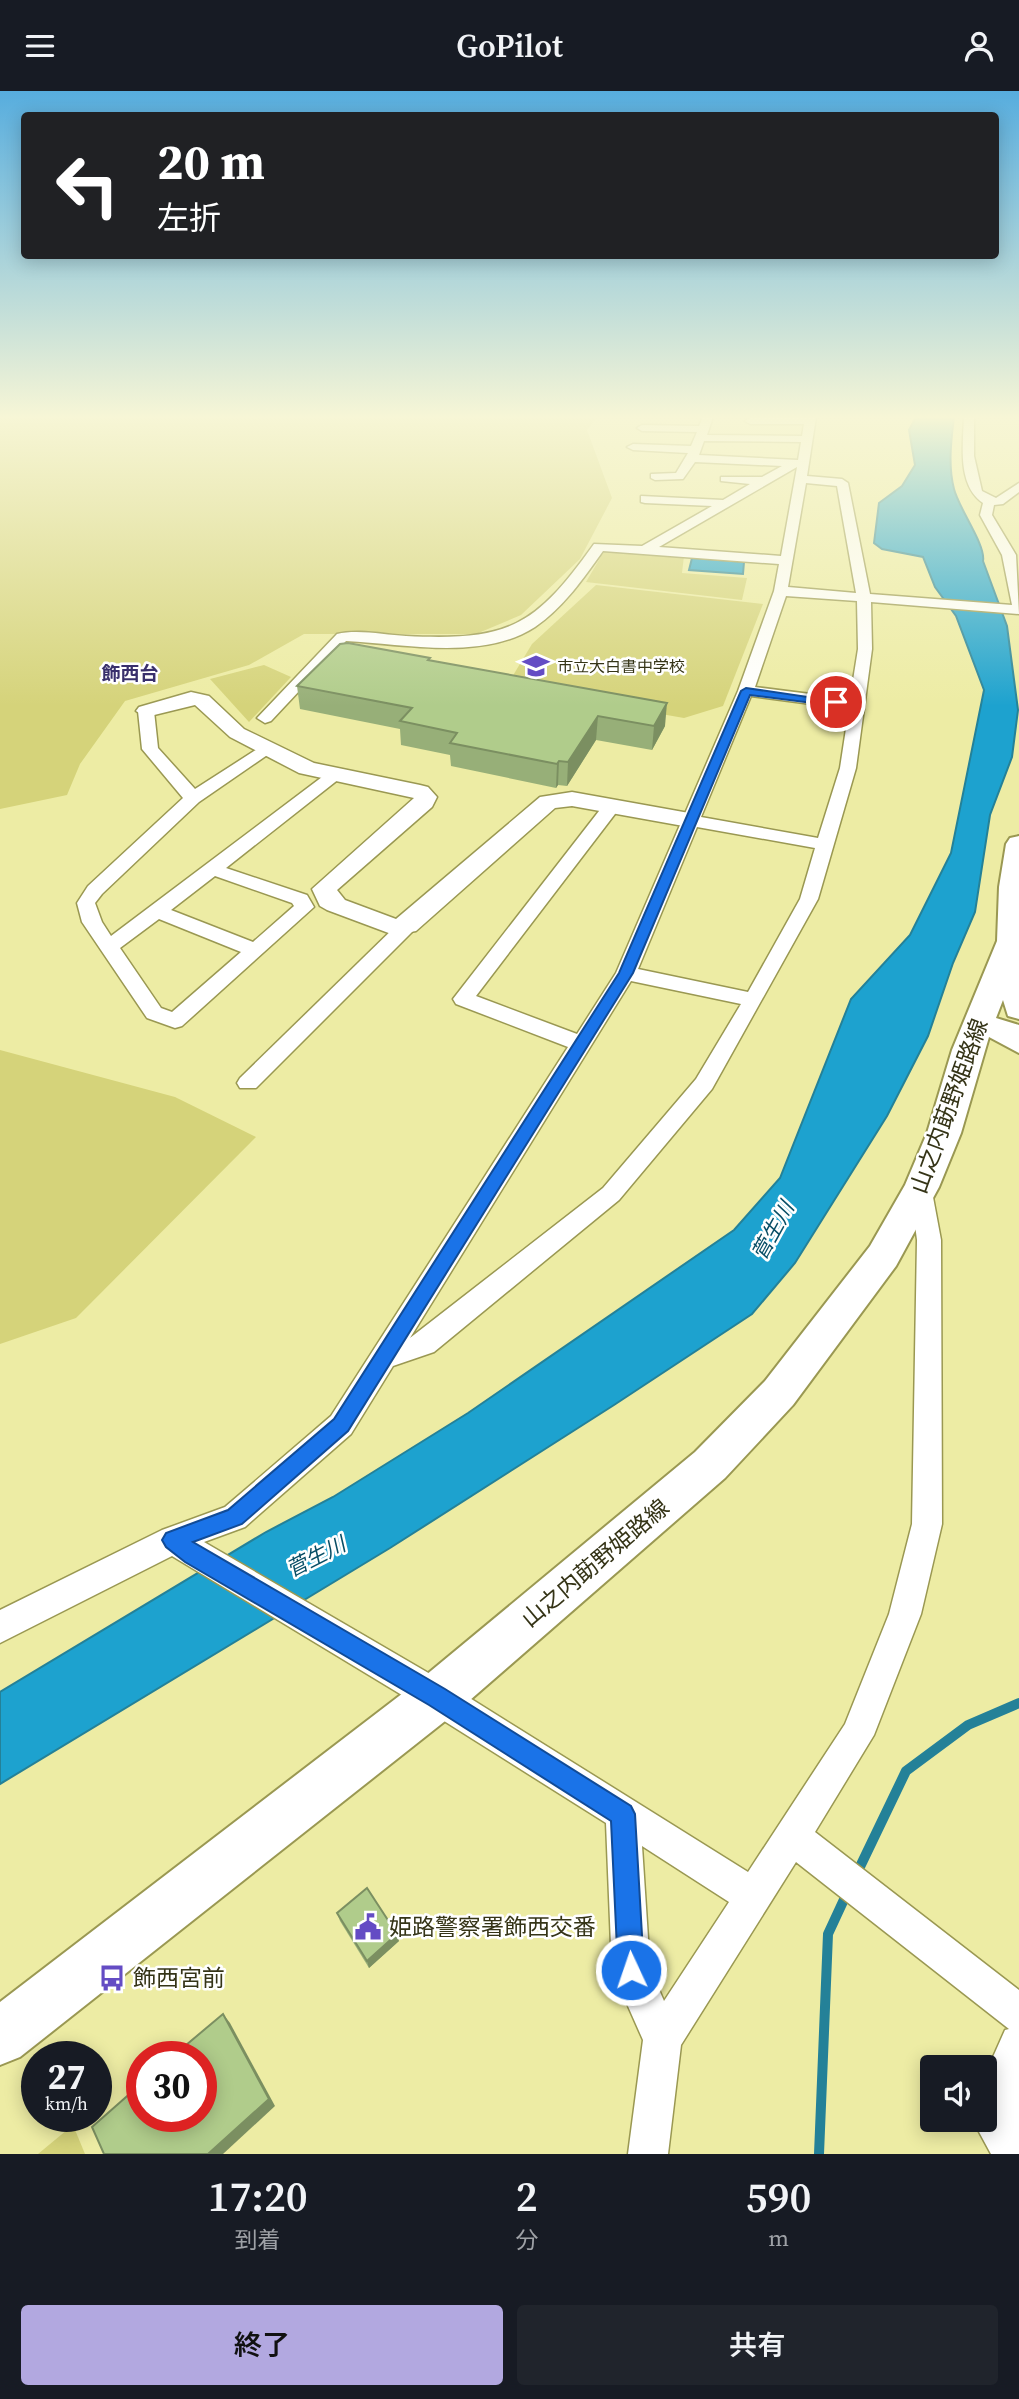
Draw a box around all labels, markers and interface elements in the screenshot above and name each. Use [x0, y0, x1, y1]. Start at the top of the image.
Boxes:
text: GoPilot [456, 24, 563, 68]
icon: menu [21, 27, 59, 65]
icon: person [960, 27, 998, 65]
text: 20 m [157, 128, 265, 195]
icon: left [42, 140, 133, 231]
text: 左折 [157, 196, 221, 240]
school or university icon: 市立大白書中学校 [521, 651, 551, 681]
place label: 市立大白書中学校 [557, 655, 685, 677]
district label: 飾西台 [101, 660, 159, 686]
pin [806, 672, 866, 732]
icon: arrive [817, 683, 855, 721]
street label: 山之内莇野姫路線 [902, 1014, 996, 1198]
water label: 菅生川 [745, 1194, 801, 1265]
street label: 山之内莇野姫路線 [514, 1492, 676, 1634]
water label: 菅生川 [281, 1528, 352, 1584]
place label: 姫路警察署飾西交番 [389, 1911, 596, 1943]
public building icon: 姫路警察署飾西交番 [353, 1912, 383, 1942]
position arrow [594, 1933, 668, 2007]
place label: 飾西宮前 [133, 1962, 225, 1994]
bus stop icon: 飾西宮前 [97, 1963, 127, 1993]
speed limit sign: 30 [126, 2041, 217, 2132]
text: 27 [48, 2053, 85, 2101]
map controls [920, 2055, 997, 2132]
button: sound [920, 2055, 997, 2132]
text: km/h [45, 2091, 88, 2116]
text: 17:20 [208, 2167, 308, 2225]
text: 2 [516, 2167, 538, 2225]
text: 590 [746, 2168, 811, 2226]
text: m [768, 2222, 789, 2254]
text: 到着 [235, 2224, 281, 2256]
text: 分 [515, 2224, 538, 2256]
button: 終了 [21, 2305, 503, 2385]
button: 共有 [517, 2305, 998, 2385]

